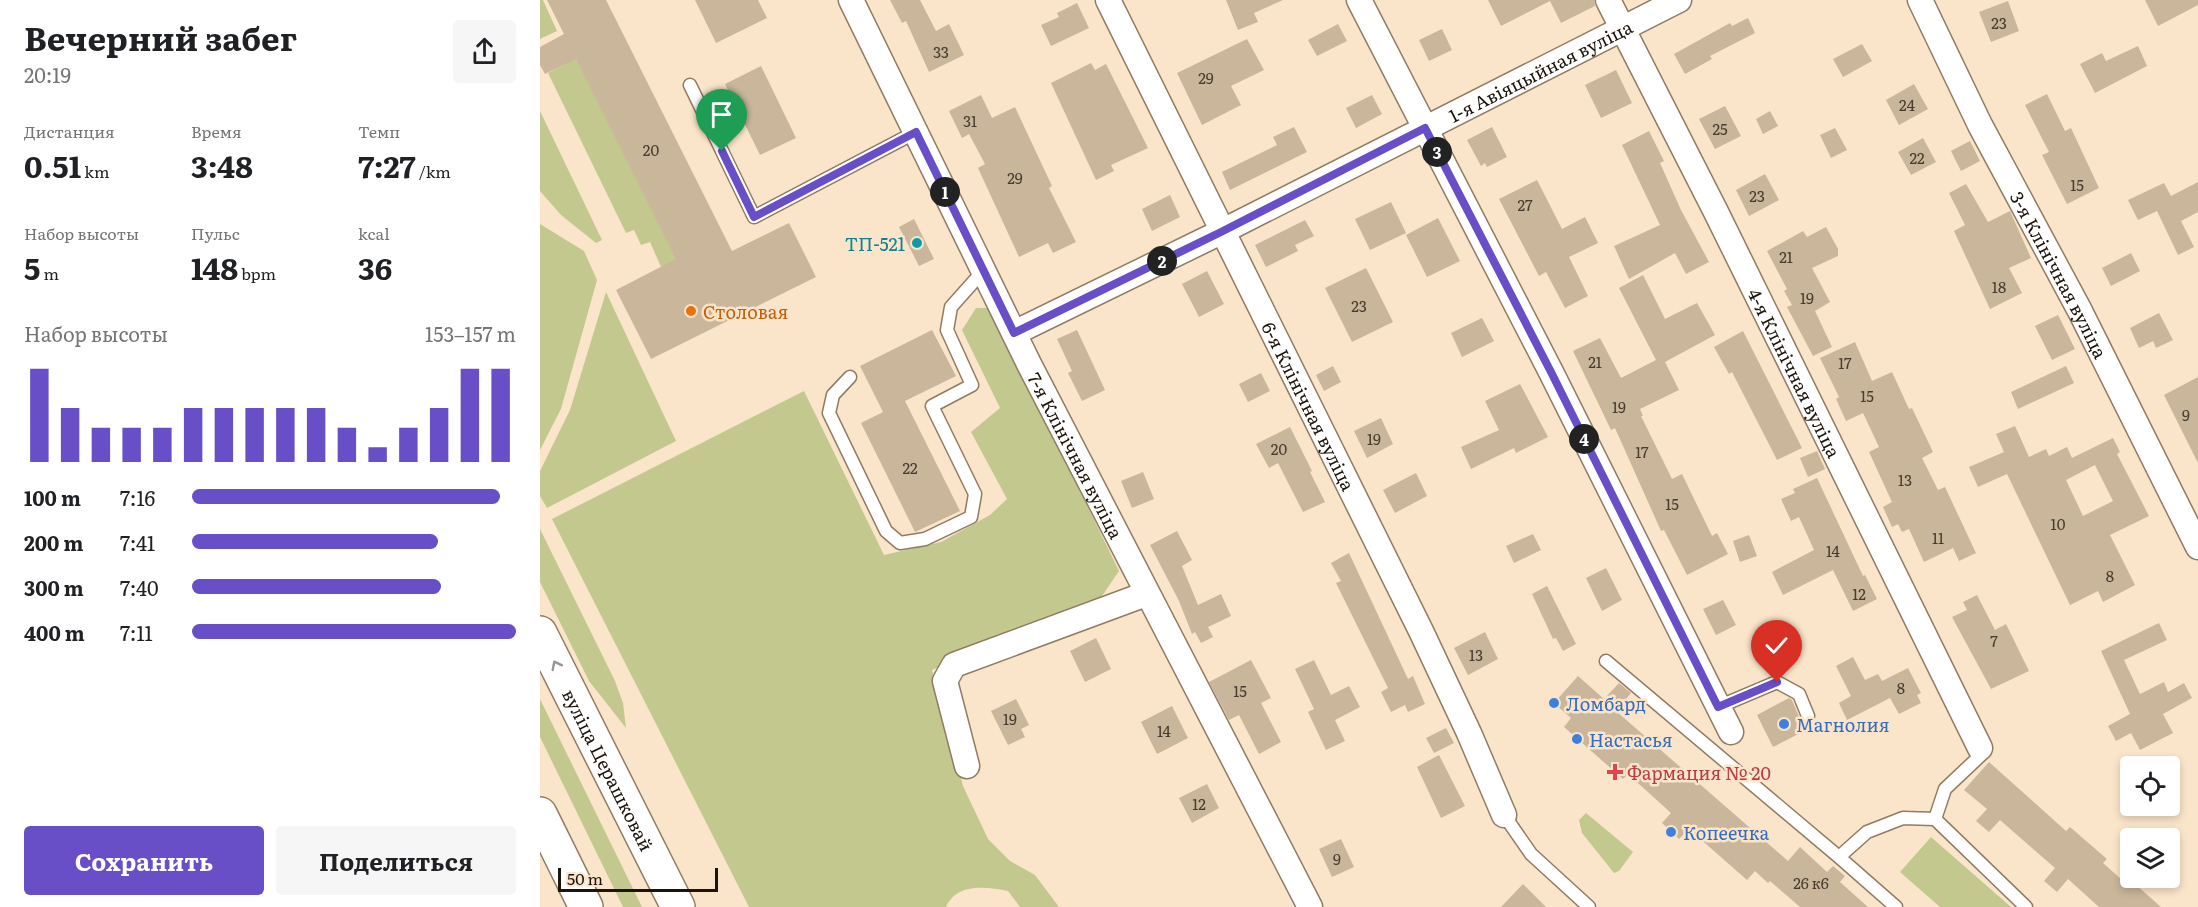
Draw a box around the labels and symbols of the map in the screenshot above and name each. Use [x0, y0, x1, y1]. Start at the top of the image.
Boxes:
house number: 23 [1991, 11, 2007, 34]
street label: 1-я Авіяцыйная вуліца [1444, 12, 1637, 128]
house number: 33 [933, 40, 949, 63]
house number: 29 [1198, 66, 1214, 89]
pin [696, 89, 747, 151]
house number: 24 [1899, 93, 1915, 116]
house number: 31 [963, 109, 977, 132]
house number: 25 [1712, 117, 1728, 140]
pin: 3 [1422, 137, 1452, 167]
house number: 20 [643, 138, 659, 161]
house number: 22 [1909, 146, 1925, 169]
house number: 29 [1007, 166, 1023, 189]
house number: 15 [2070, 173, 2084, 196]
pin: 1 [930, 177, 960, 207]
house number: 23 [1749, 184, 1765, 207]
street label: 3-я Клінічная вуліца [2004, 186, 2115, 363]
house number: 27 [1517, 193, 1533, 216]
place label: ТП-521 [845, 230, 905, 257]
marker: ТП-521 [910, 236, 924, 250]
house number: 21 [1779, 245, 1793, 268]
pin: 2 [1147, 246, 1177, 276]
house number: 18 [1992, 275, 2006, 298]
street label: 4-я Клінічная вуліца [1742, 283, 1848, 462]
house number: 19 [1800, 286, 1814, 309]
house number: 23 [1351, 294, 1367, 317]
place label: Столовая [703, 298, 788, 325]
marker: Столовая [684, 304, 698, 318]
street label: 6-я Клінічная вуліца [1256, 317, 1363, 495]
house number: 21 [1588, 350, 1602, 373]
house number: 17 [1838, 351, 1852, 374]
street label: 7-я Клінічная вуліца [1022, 367, 1131, 543]
house number: 15 [1860, 384, 1874, 407]
house number: 19 [1612, 395, 1626, 418]
house number: 9 [2182, 403, 2190, 426]
pin: 4 [1569, 424, 1599, 454]
house number: 19 [1367, 427, 1381, 450]
house number: 20 [1271, 437, 1287, 460]
house number: 17 [1635, 440, 1649, 463]
house number: 22 [902, 456, 918, 479]
house number: 13 [1898, 468, 1912, 491]
house number: 15 [1665, 492, 1679, 515]
house number: 10 [2051, 512, 2066, 535]
house number: 11 [1932, 526, 1944, 549]
house number: 14 [1826, 539, 1840, 562]
house number: 8 [2106, 564, 2114, 587]
house number: 12 [1852, 582, 1866, 605]
pin [1751, 620, 1802, 682]
house number: 7 [1990, 629, 1998, 652]
house number: 13 [1469, 643, 1483, 666]
one-way arrow [552, 660, 563, 671]
house number: 8 [1897, 676, 1905, 699]
house number: 15 [1233, 679, 1247, 702]
street label: вуліца Церашковай [557, 684, 661, 855]
place label: Ломбард [1566, 690, 1646, 717]
marker: Ломбард [1547, 696, 1561, 710]
house number: 19 [1003, 707, 1017, 730]
place label: Магнолия [1796, 711, 1890, 738]
marker: Магнолия [1777, 717, 1791, 731]
house number: 14 [1157, 719, 1171, 742]
place label: Настасья [1589, 726, 1673, 753]
marker: Настасья [1570, 732, 1584, 746]
place label: Фармация № 20 [1627, 759, 1771, 786]
marker: Фармация № 20 [1608, 765, 1622, 779]
house number: 12 [1192, 792, 1206, 815]
place label: Копеечка [1683, 819, 1769, 846]
marker: Копеечка [1664, 825, 1678, 839]
house number: 9 [1333, 847, 1341, 870]
scale bar [558, 865, 718, 892]
house number: 26 к6 [1793, 871, 1829, 894]

